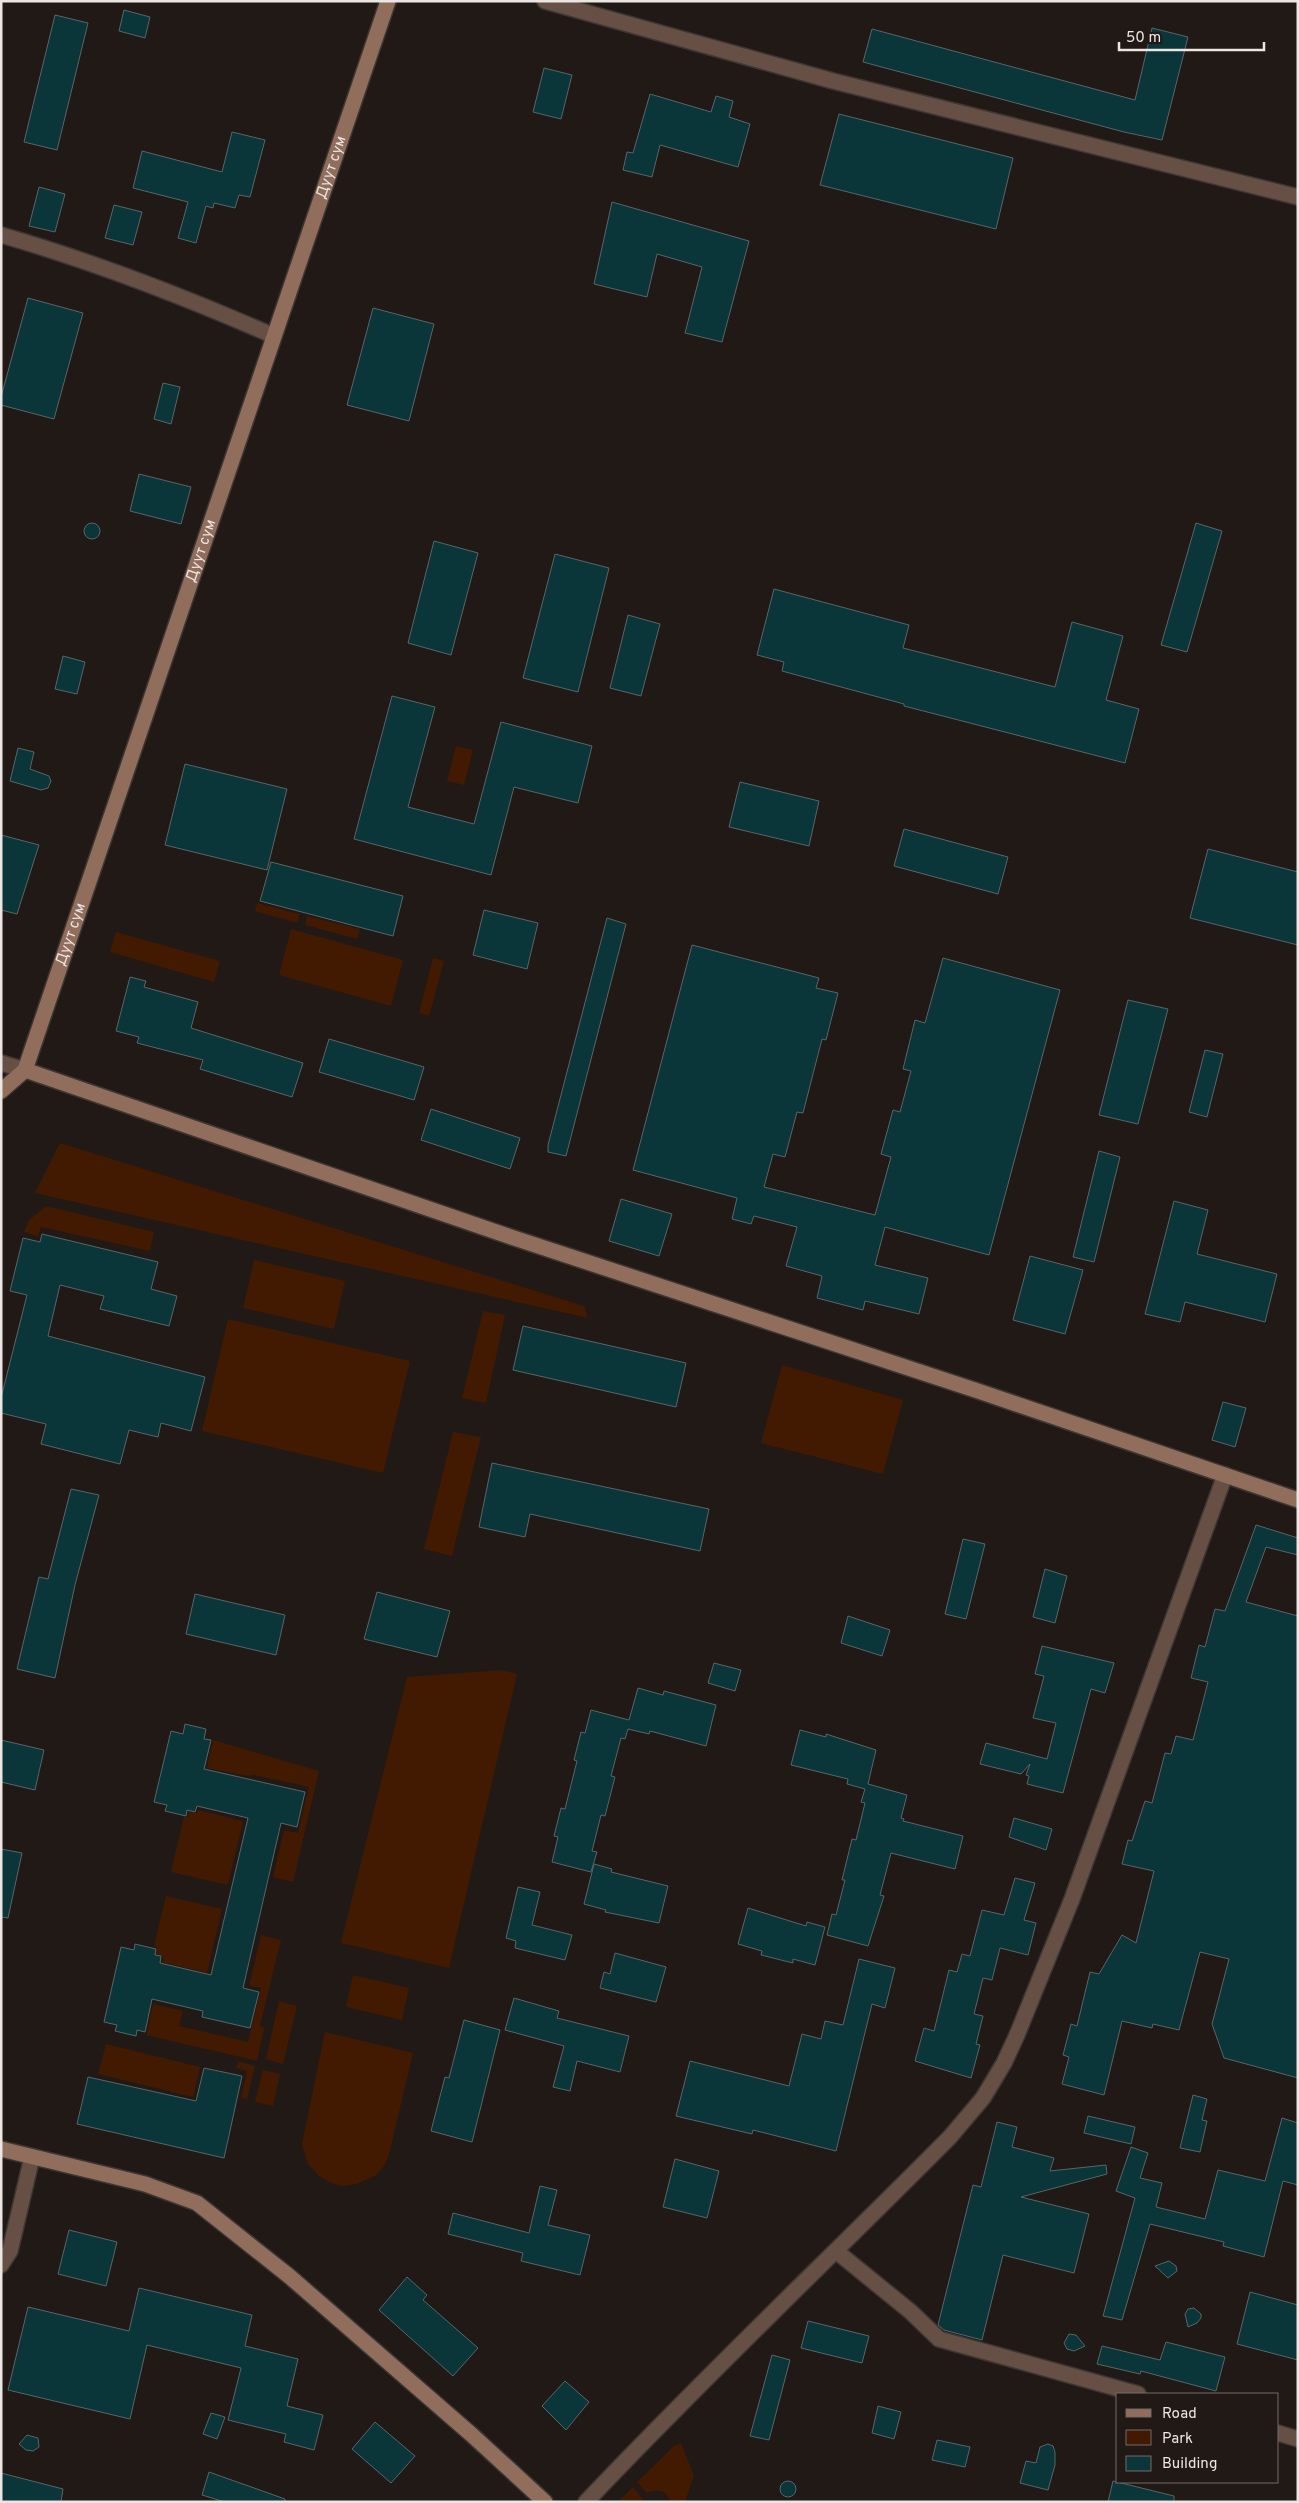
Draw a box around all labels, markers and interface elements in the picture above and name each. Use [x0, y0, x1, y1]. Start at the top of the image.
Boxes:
scale bar [1119, 20, 1264, 52]
text: 50 m [1126, 29, 1161, 48]
street label: Дуут сум [312, 133, 351, 202]
street label: Дуут сум [182, 517, 221, 585]
street label: Дуут сум [51, 900, 91, 969]
legend [1116, 2393, 1279, 2483]
text: Road [1162, 2405, 1197, 2424]
text: Park [1162, 2430, 1193, 2449]
text: Building [1162, 2455, 1217, 2474]

